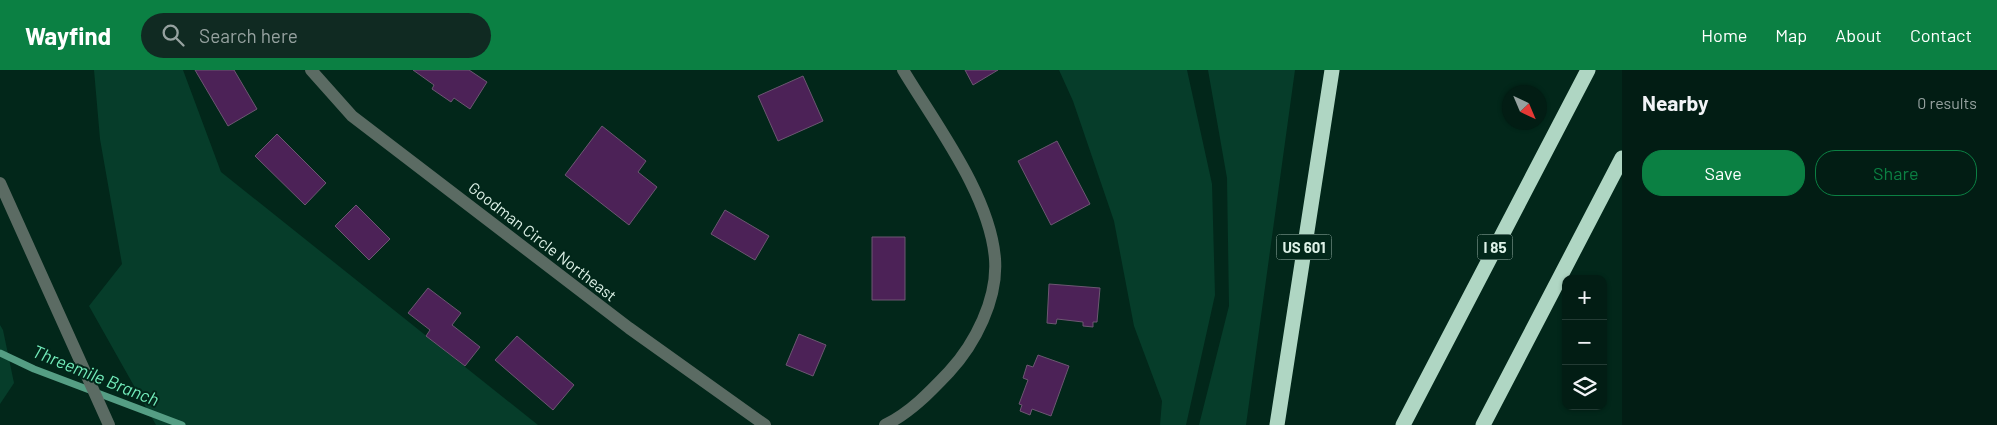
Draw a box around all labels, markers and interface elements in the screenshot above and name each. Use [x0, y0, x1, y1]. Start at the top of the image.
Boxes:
search box [141, 13, 491, 58]
text: Wayfind [25, 21, 111, 50]
icon: search [159, 21, 187, 49]
text: Search here [199, 24, 298, 47]
text: Home [1701, 24, 1747, 46]
text: Map [1775, 24, 1807, 46]
text: About [1835, 24, 1882, 46]
text: Contact [1910, 24, 1972, 46]
north arrow [1502, 85, 1547, 130]
text: Nearby [1642, 90, 1708, 115]
text: 0 results [1917, 93, 1977, 112]
button: Save [1642, 150, 1805, 196]
button: Share [1815, 150, 1977, 196]
street label: Goodman Circle Northeast [465, 177, 621, 305]
road number: US 601 [1276, 234, 1332, 260]
road number: I 85 [1478, 234, 1512, 260]
map controls [1562, 275, 1607, 410]
button: + [1562, 275, 1607, 320]
button: − [1562, 320, 1607, 365]
water label: Threemile Branch [30, 340, 162, 410]
button: layers [1562, 365, 1607, 410]

